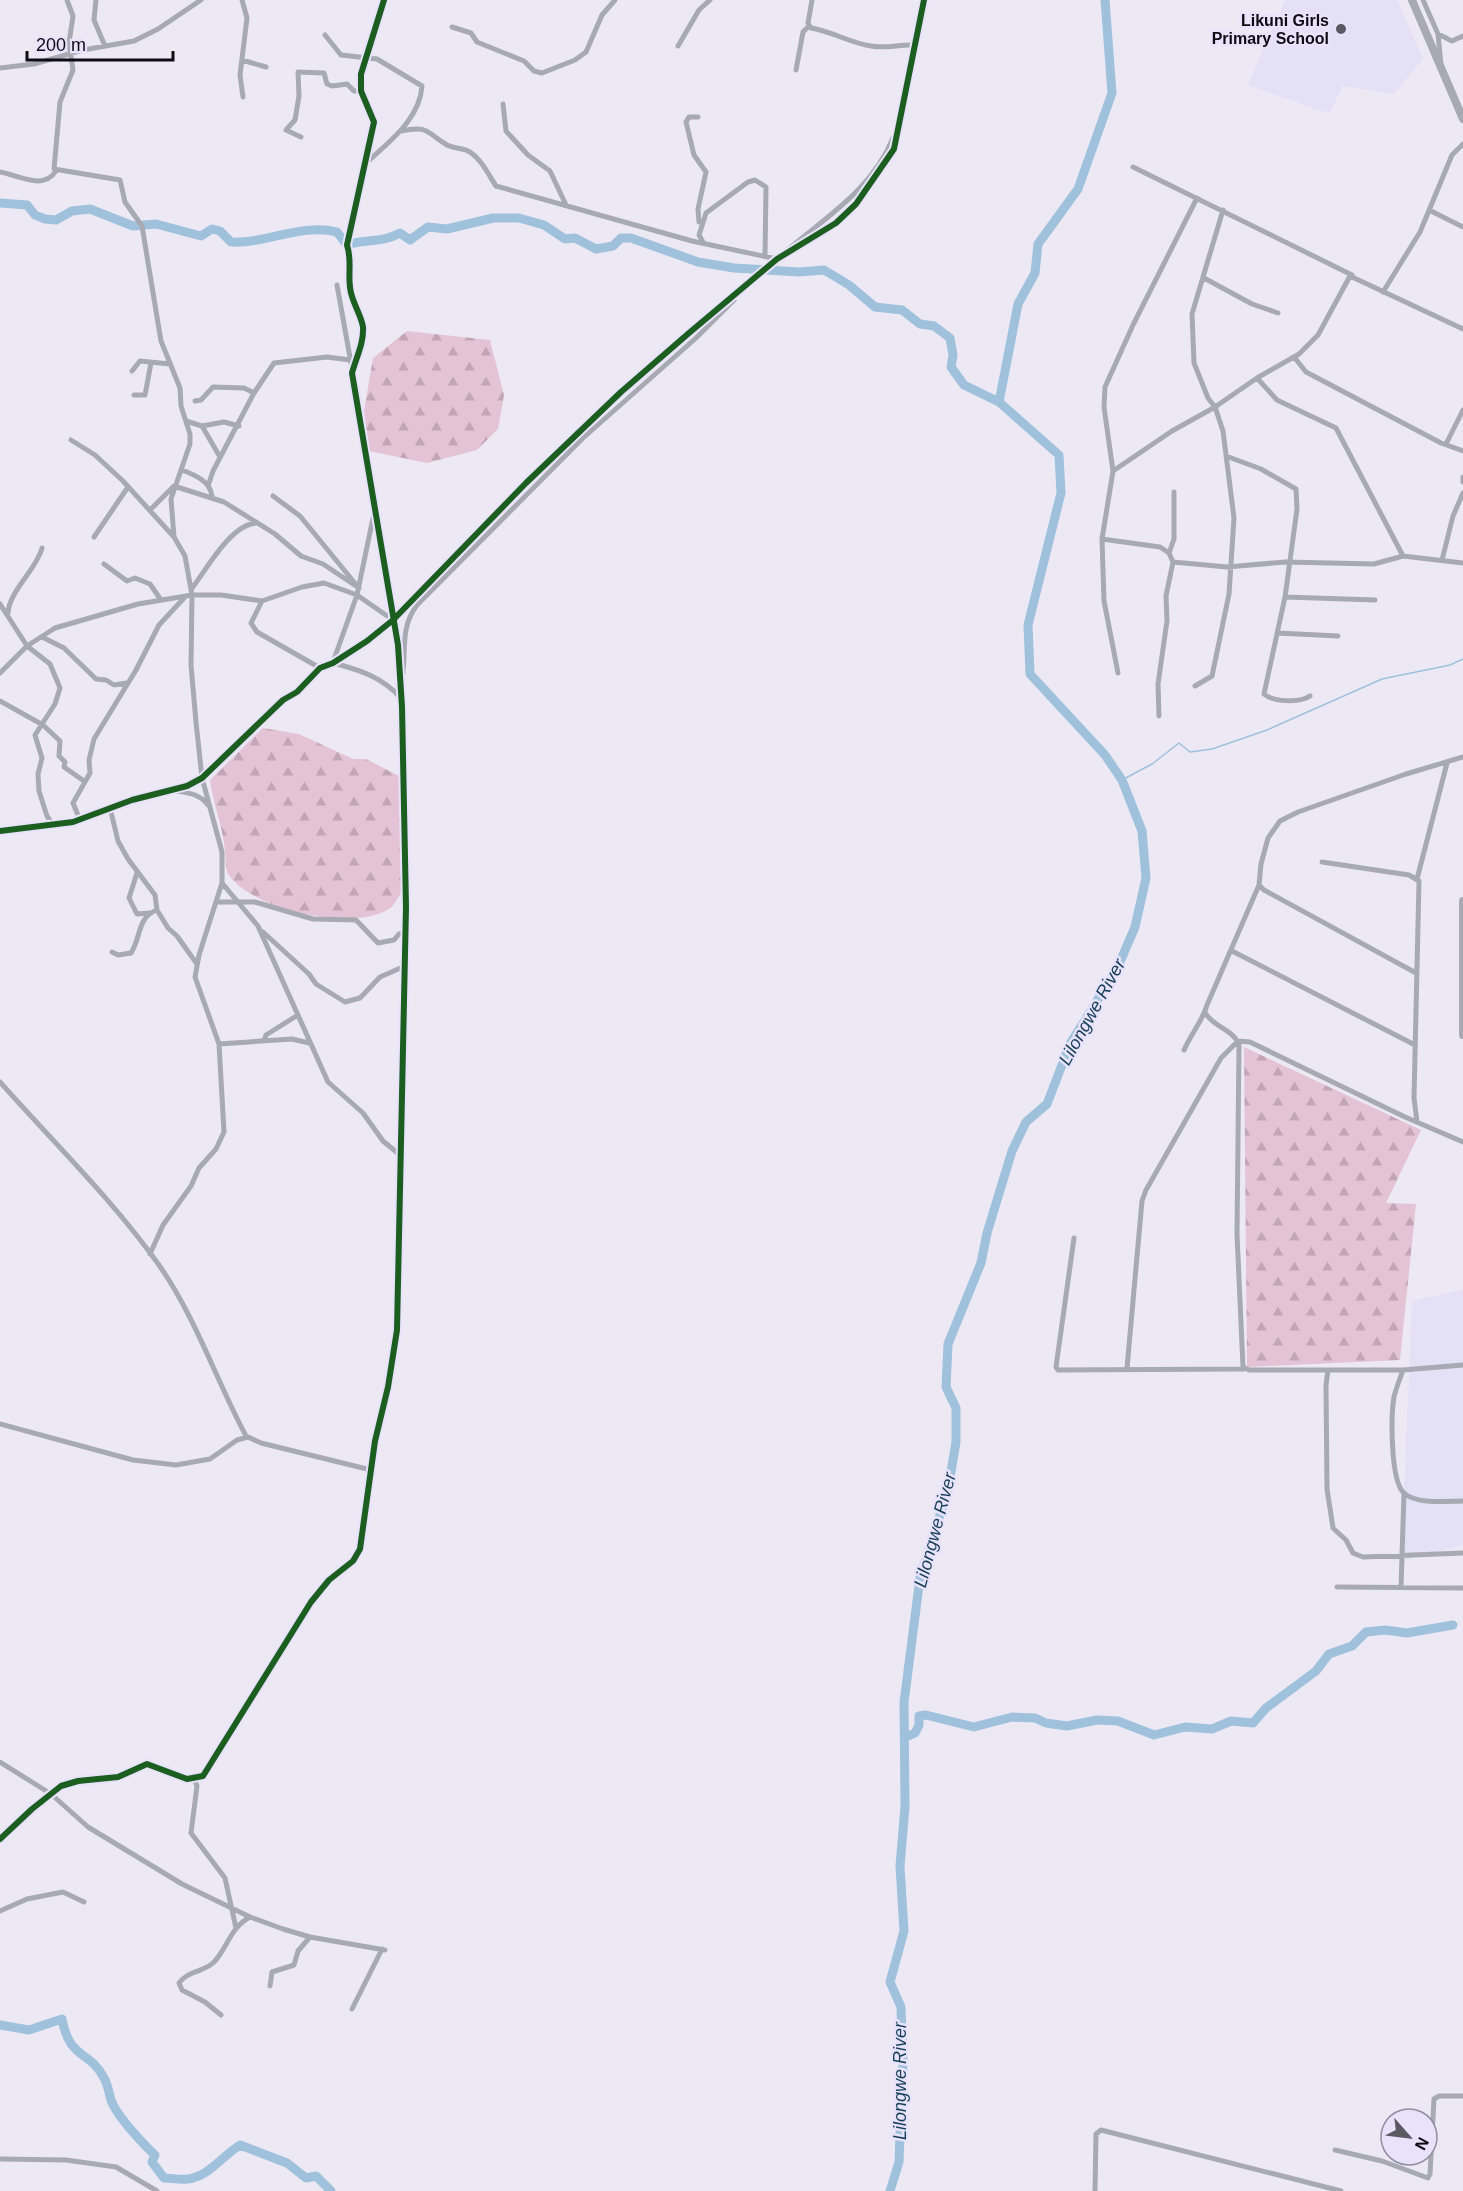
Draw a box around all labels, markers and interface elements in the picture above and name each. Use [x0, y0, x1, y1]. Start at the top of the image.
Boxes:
place label: Likuni Girls Primary School [1212, 12, 1329, 47]
marker: Likuni Girls Primary School [1334, 22, 1348, 36]
scale bar [27, 24, 172, 62]
text: 200 m [36, 35, 86, 55]
water label: Lilongwe River [1055, 955, 1130, 1068]
water label: Lilongwe River [910, 1469, 960, 1590]
water label: Lilongwe River [890, 2021, 910, 2140]
north arrow [1379, 2107, 1439, 2167]
text: N [1412, 2135, 1432, 2153]

